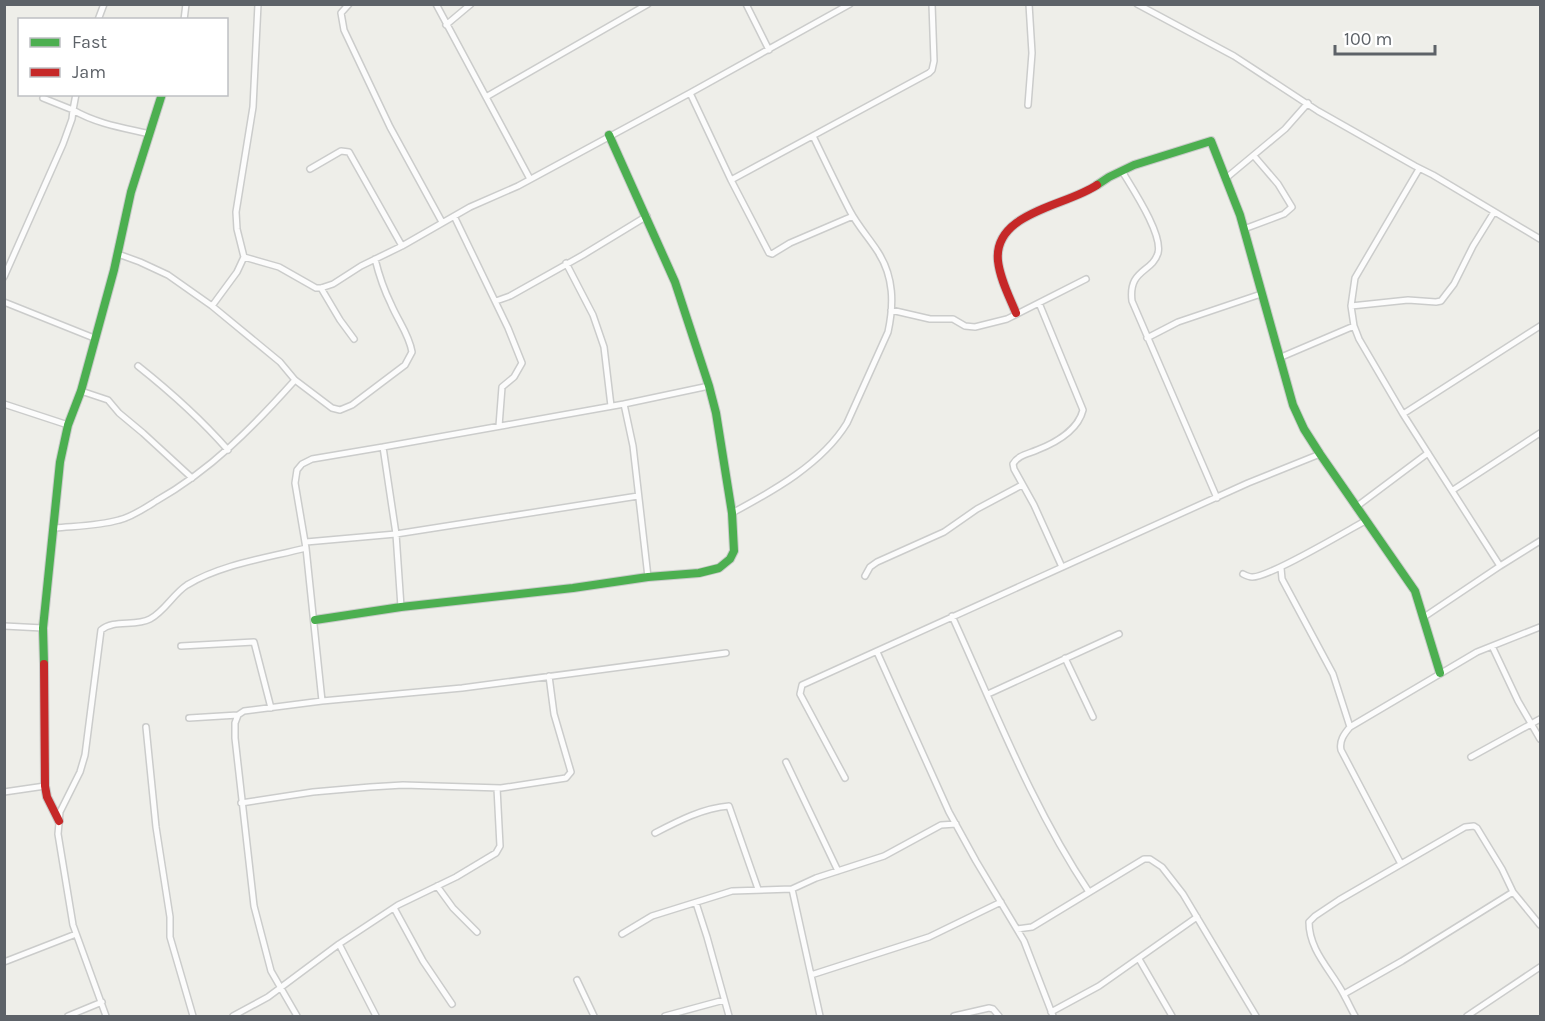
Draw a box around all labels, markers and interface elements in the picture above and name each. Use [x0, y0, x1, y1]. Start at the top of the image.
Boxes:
legend [18, 18, 228, 96]
scale bar [1335, 18, 1436, 56]
text: 100 m [1344, 28, 1392, 50]
text: Fast [72, 31, 107, 53]
text: Jam [72, 61, 106, 83]

